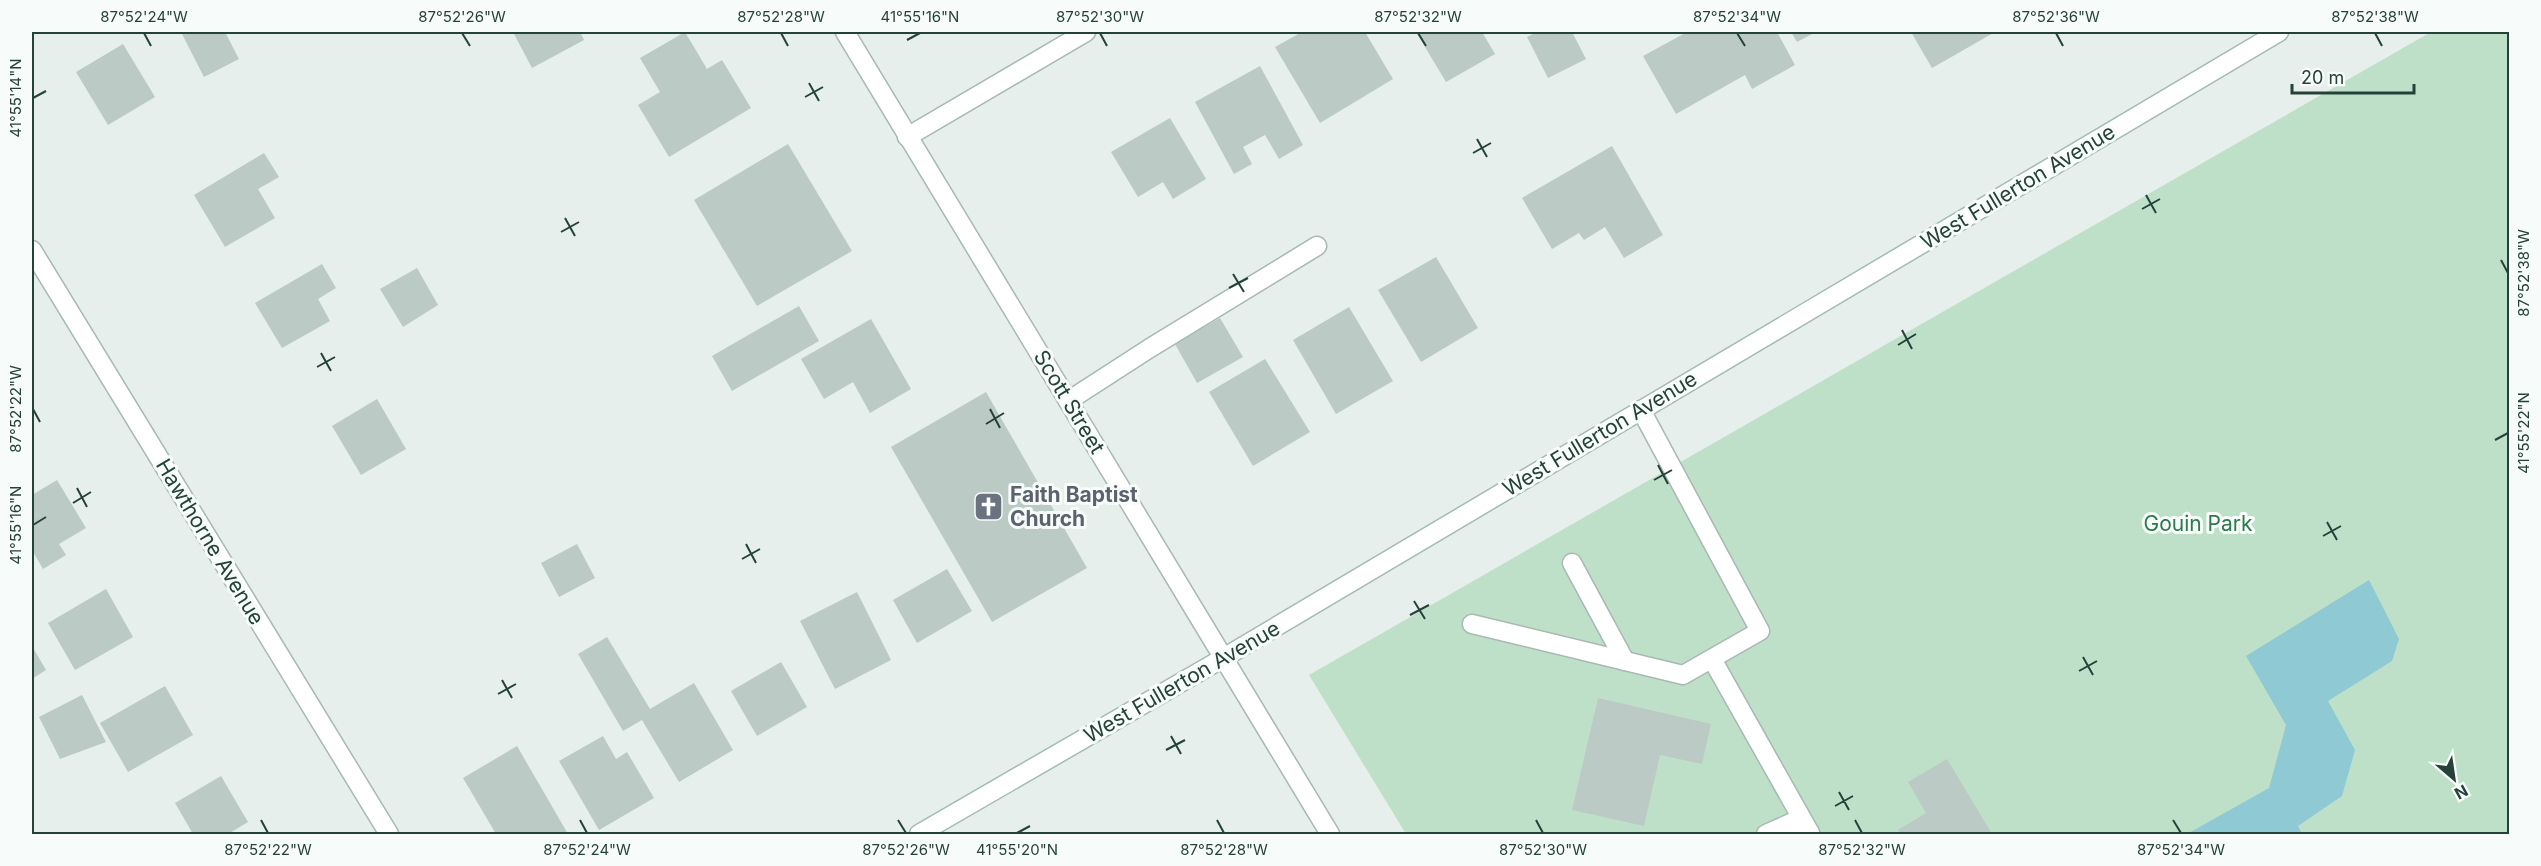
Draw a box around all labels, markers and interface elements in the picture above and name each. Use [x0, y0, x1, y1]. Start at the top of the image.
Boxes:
text: 87°52'24"W [100, 7, 188, 26]
text: 87°52'26"W [418, 7, 506, 26]
text: 87°52'28"W [737, 7, 825, 26]
text: 41°55'16"N [881, 7, 959, 26]
text: 87°52'30"W [1056, 7, 1144, 26]
text: 87°52'32"W [1374, 7, 1462, 26]
text: 87°52'34"W [1693, 7, 1781, 26]
text: 87°52'36"W [2012, 7, 2100, 26]
text: 87°52'38"W [2331, 7, 2419, 26]
scale bar [2292, 57, 2414, 95]
text: 41°55'14"N [6, 58, 25, 138]
text: 20 m [2301, 67, 2344, 88]
street label: West Fullerton Avenue [1916, 119, 2119, 254]
text: 87°52'38"W [2514, 229, 2533, 317]
street label: Scott Street [1029, 345, 1110, 458]
text: 87°52'22"W [6, 365, 25, 453]
street label: West Fullerton Avenue [1498, 366, 1701, 501]
text: 41°55'22"N [2514, 392, 2533, 474]
street label: Hawthorne Avenue [151, 454, 270, 629]
place label: Faith Baptist Church [1010, 482, 1138, 531]
text: 41°55'16"N [6, 486, 25, 564]
church icon: Faith Baptist Church [973, 491, 1005, 523]
park label: Gouin Park [2143, 511, 2253, 536]
street label: West Fullerton Avenue [1079, 615, 1284, 748]
north arrow [2424, 749, 2484, 809]
text: N [2451, 780, 2471, 804]
text: 87°52'22"W [224, 840, 312, 859]
text: 87°52'24"W [543, 840, 631, 859]
text: 87°52'26"W [862, 840, 950, 859]
text: 41°55'20"N [976, 840, 1058, 859]
text: 87°52'28"W [1180, 840, 1268, 859]
text: 87°52'30"W [1499, 840, 1587, 859]
text: 87°52'32"W [1818, 840, 1906, 859]
text: 87°52'34"W [2137, 840, 2225, 859]

